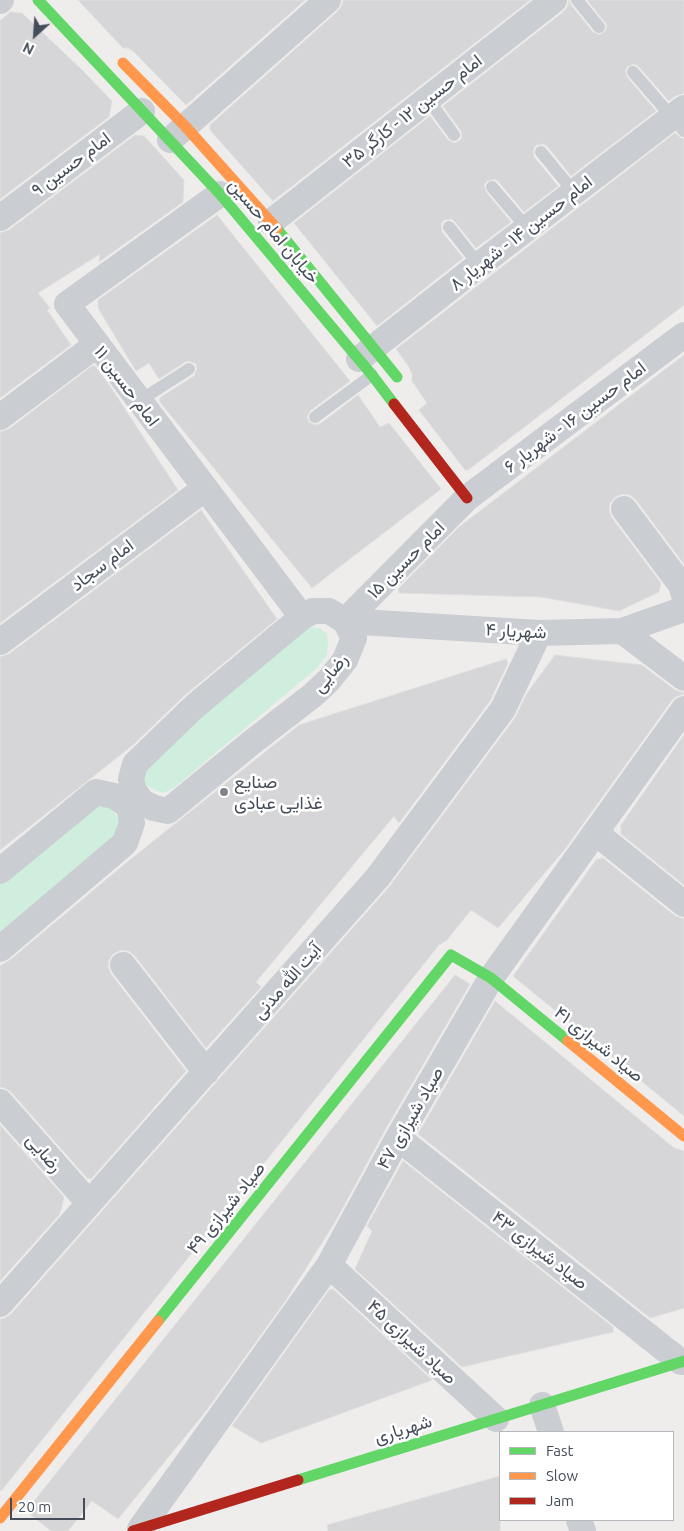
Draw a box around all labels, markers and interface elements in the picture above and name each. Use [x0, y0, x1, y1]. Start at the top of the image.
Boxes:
north arrow [10, 10, 60, 60]
text: N [20, 39, 37, 58]
street label: امام حسین ۱۲ - کارگر ۳۵ [338, 50, 486, 172]
street label: امام حسین ۹ [27, 127, 115, 201]
street label: امام حسین ۱۴ - شهریار ۸ [445, 171, 597, 295]
street label: خیابان امام حسین [224, 174, 324, 288]
street label: امام حسین ۱۱ [90, 341, 164, 431]
street label: امام حسین ۱۶ - شهریار ۶ [500, 357, 650, 477]
street label: امام حسین ۱۵ [363, 517, 449, 603]
street label: امام سجاد [66, 534, 138, 596]
street label: شهریار ۴ [485, 619, 547, 643]
street label: رضایی [308, 649, 352, 697]
place label: صنایع غذایی عبادی [234, 771, 323, 814]
marker: صنایع غذایی عبادی [218, 786, 230, 798]
street label: آیت الله مدنی [248, 939, 326, 1023]
street label: صیاد شیرازی ۴۱ [550, 1001, 648, 1087]
street label: صیاد شیرازی ۴۷ [372, 1063, 448, 1173]
street label: رضایی [21, 1129, 67, 1177]
street label: صیاد شیرازی ۴۹ [182, 1158, 270, 1258]
street label: صیاد شیرازی ۴۳ [488, 1206, 592, 1294]
street label: صیاد شیرازی ۴۵ [363, 1295, 461, 1389]
street label: شهریاری [371, 1410, 435, 1448]
legend [499, 1431, 674, 1521]
text: Fast [546, 1442, 573, 1459]
text: Slow [546, 1467, 578, 1484]
scale bar [12, 1488, 88, 1520]
text: Jam [546, 1492, 574, 1509]
text: 20 m [18, 1498, 51, 1515]

